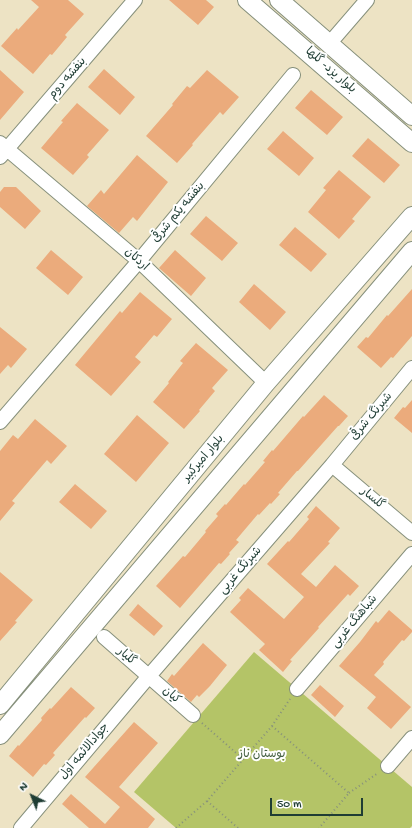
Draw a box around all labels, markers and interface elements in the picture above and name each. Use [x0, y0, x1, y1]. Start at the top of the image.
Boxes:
street label: بلوار یزد- گلها [301, 45, 359, 97]
street label: بنفشه دوم [46, 55, 90, 103]
street label: بنفشه یکم شرقی [149, 180, 209, 246]
street label: اردکان [121, 245, 151, 275]
street label: شبرنگ شرقی [348, 390, 396, 444]
street label: بلوار امیرکبیر [180, 433, 228, 485]
street label: گلسار [357, 485, 387, 513]
street label: شبرنگ غربی [216, 544, 266, 598]
street label: شباهنگ غربی [329, 593, 381, 651]
street label: گلیار [114, 645, 138, 669]
street label: کیان [159, 684, 183, 708]
street label: جوادالائمه اول [57, 721, 113, 783]
park label: بوستان ناز [239, 748, 285, 762]
north arrow [12, 776, 52, 816]
text: N [17, 780, 31, 794]
scale bar [272, 790, 365, 816]
text: 50 m [277, 798, 302, 812]

